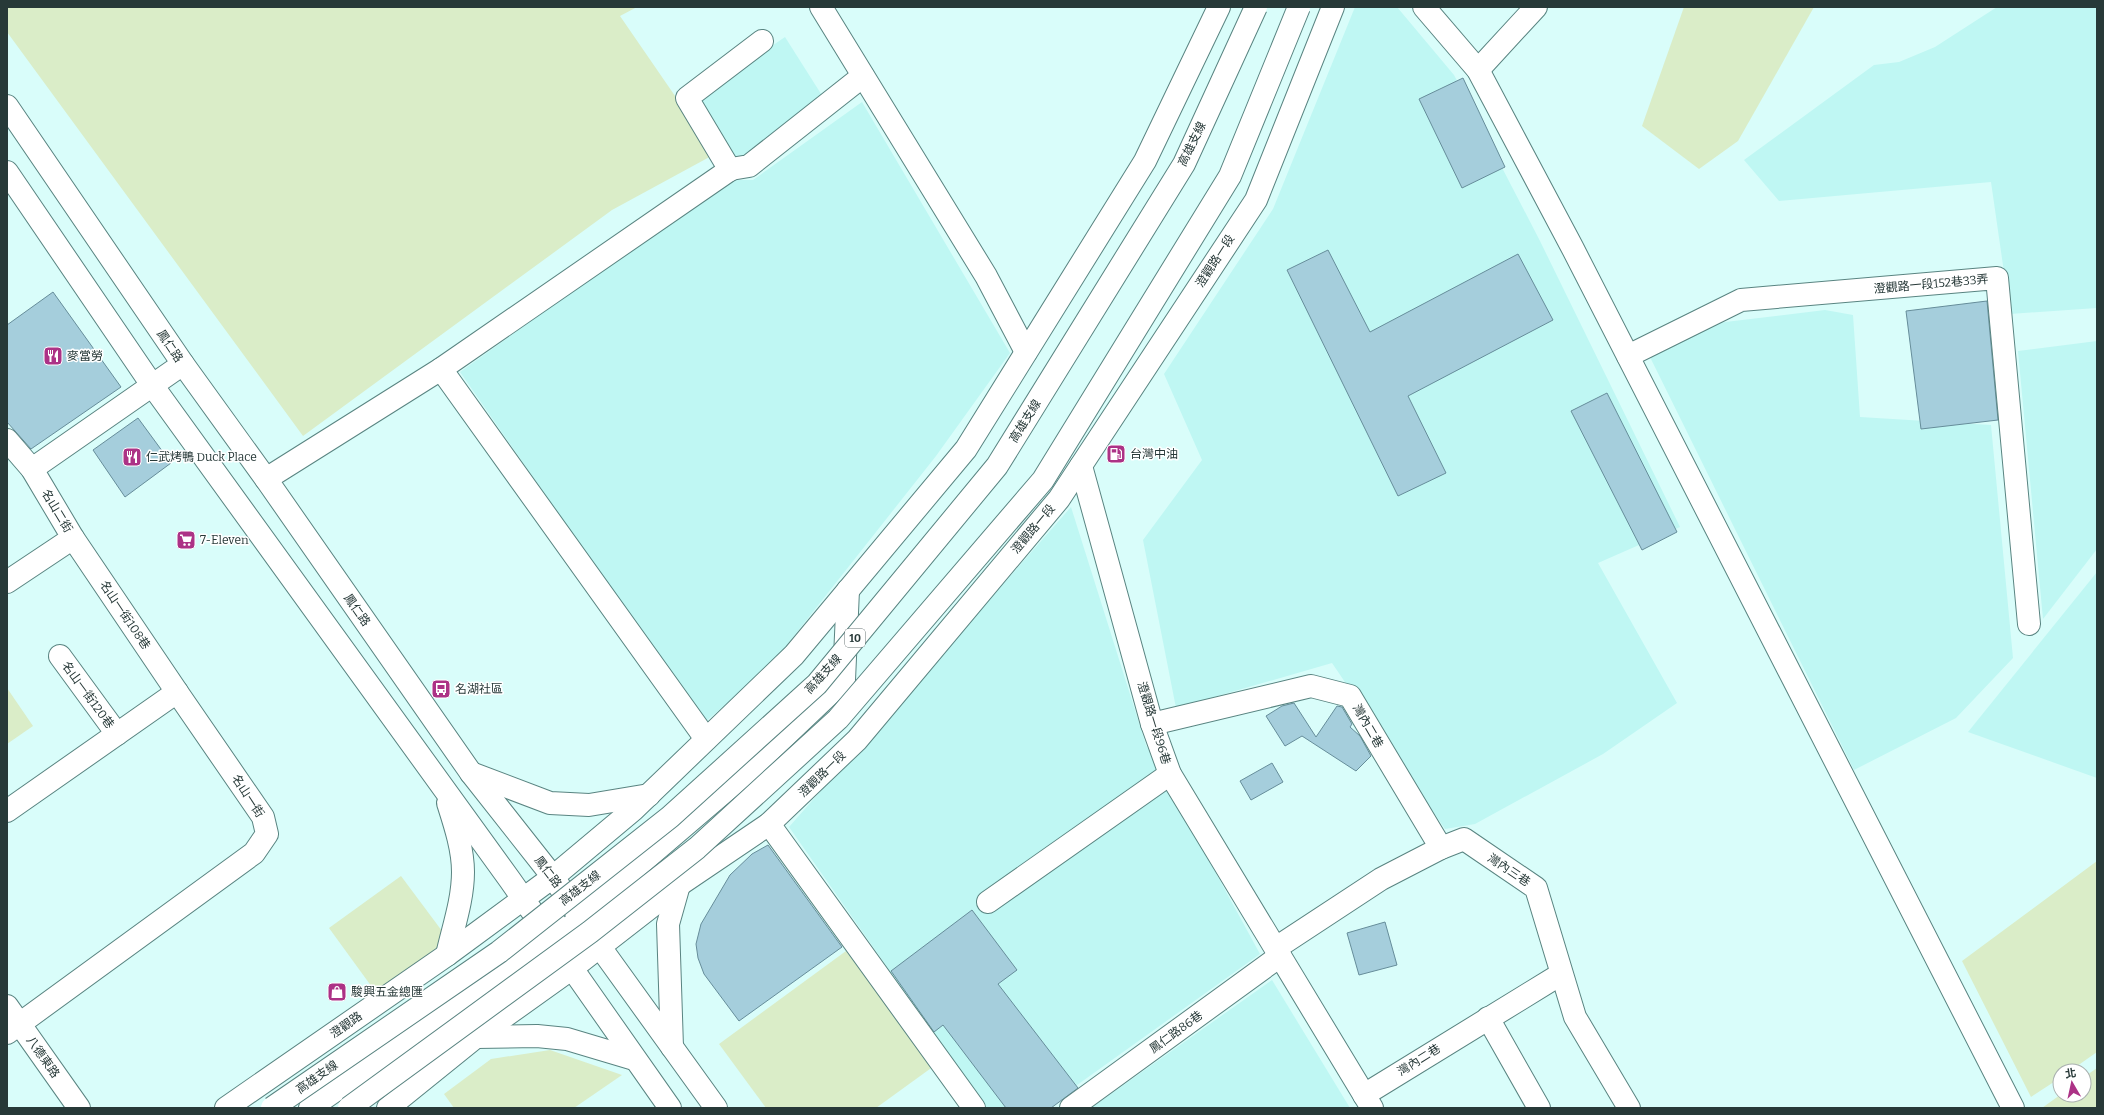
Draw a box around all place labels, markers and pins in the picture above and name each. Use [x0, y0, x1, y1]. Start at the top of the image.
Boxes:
restaurant icon: 麥當勞 [42, 345, 64, 367]
place label: 麥當勞 [67, 349, 103, 363]
fuel station icon: 台灣中油 [1105, 443, 1127, 465]
restaurant icon: 仁武烤鴨 Duck Place [121, 446, 143, 468]
place label: 台灣中油 [1130, 447, 1178, 461]
place label: 仁武烤鴨 Duck Place [146, 450, 257, 464]
supermarket icon: 7-Eleven [175, 529, 197, 551]
place label: 7-Eleven [200, 533, 249, 547]
bus stop icon: 名湖社區 [430, 678, 452, 700]
place label: 名湖社區 [455, 682, 503, 696]
shop icon: 駿興五金總匯 [326, 981, 348, 1003]
place label: 駿興五金總匯 [351, 985, 423, 999]

